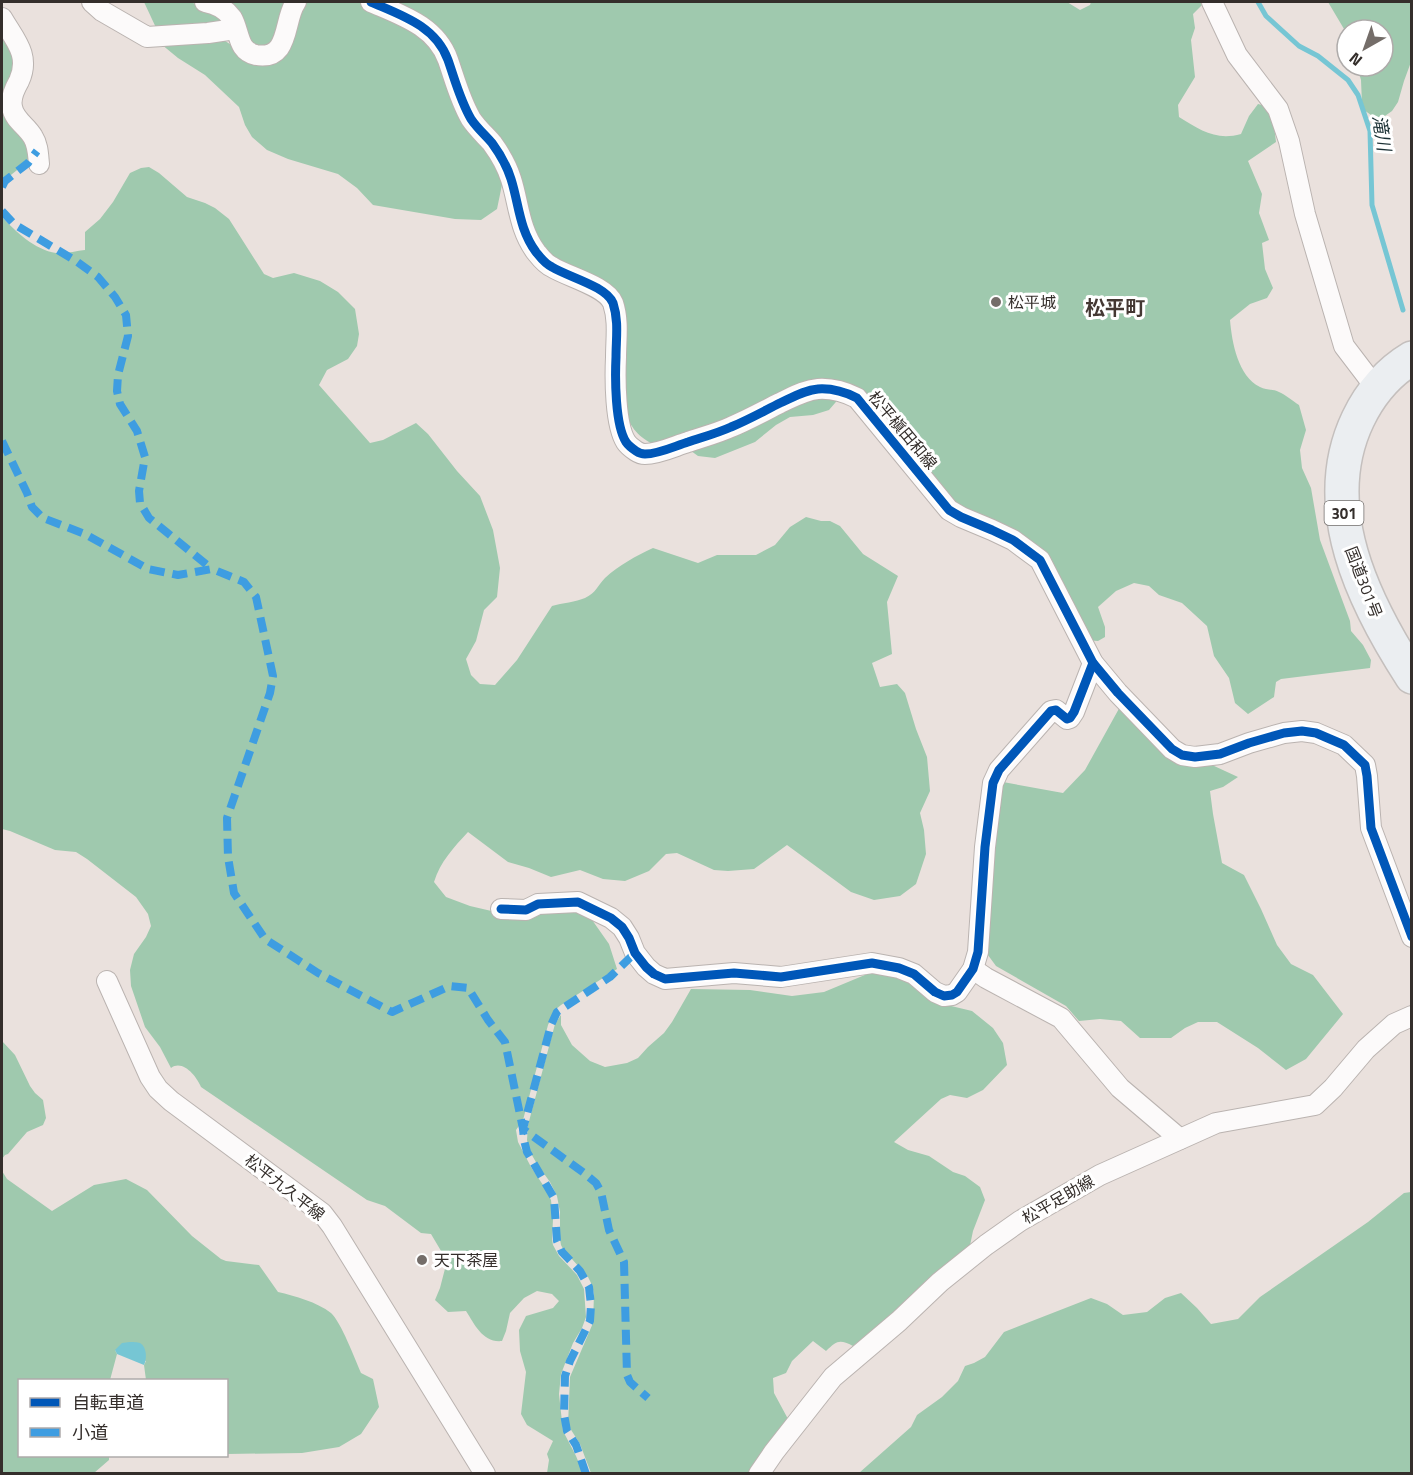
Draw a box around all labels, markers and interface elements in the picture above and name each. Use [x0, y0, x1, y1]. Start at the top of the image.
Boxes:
north arrow [1335, 18, 1395, 78]
text: N [1343, 47, 1367, 72]
water label: 滝川 [1366, 113, 1398, 155]
place label: 松平城 [1008, 290, 1056, 314]
district label: 松平町 [1085, 292, 1145, 323]
marker: 松平城 [989, 295, 1003, 309]
street label: 松平槇田和線 [863, 386, 943, 474]
road number: 301 [1324, 501, 1364, 525]
street label: 国道301号 [1339, 543, 1389, 621]
street label: 松平九久平線 [240, 1148, 330, 1226]
street label: 松平足助線 [1017, 1169, 1099, 1229]
place label: 天下茶屋 [434, 1248, 498, 1272]
marker: 天下茶屋 [415, 1253, 429, 1267]
legend [18, 1379, 228, 1457]
text: 自転車道 [72, 1389, 144, 1416]
text: 小道 [72, 1419, 108, 1446]

